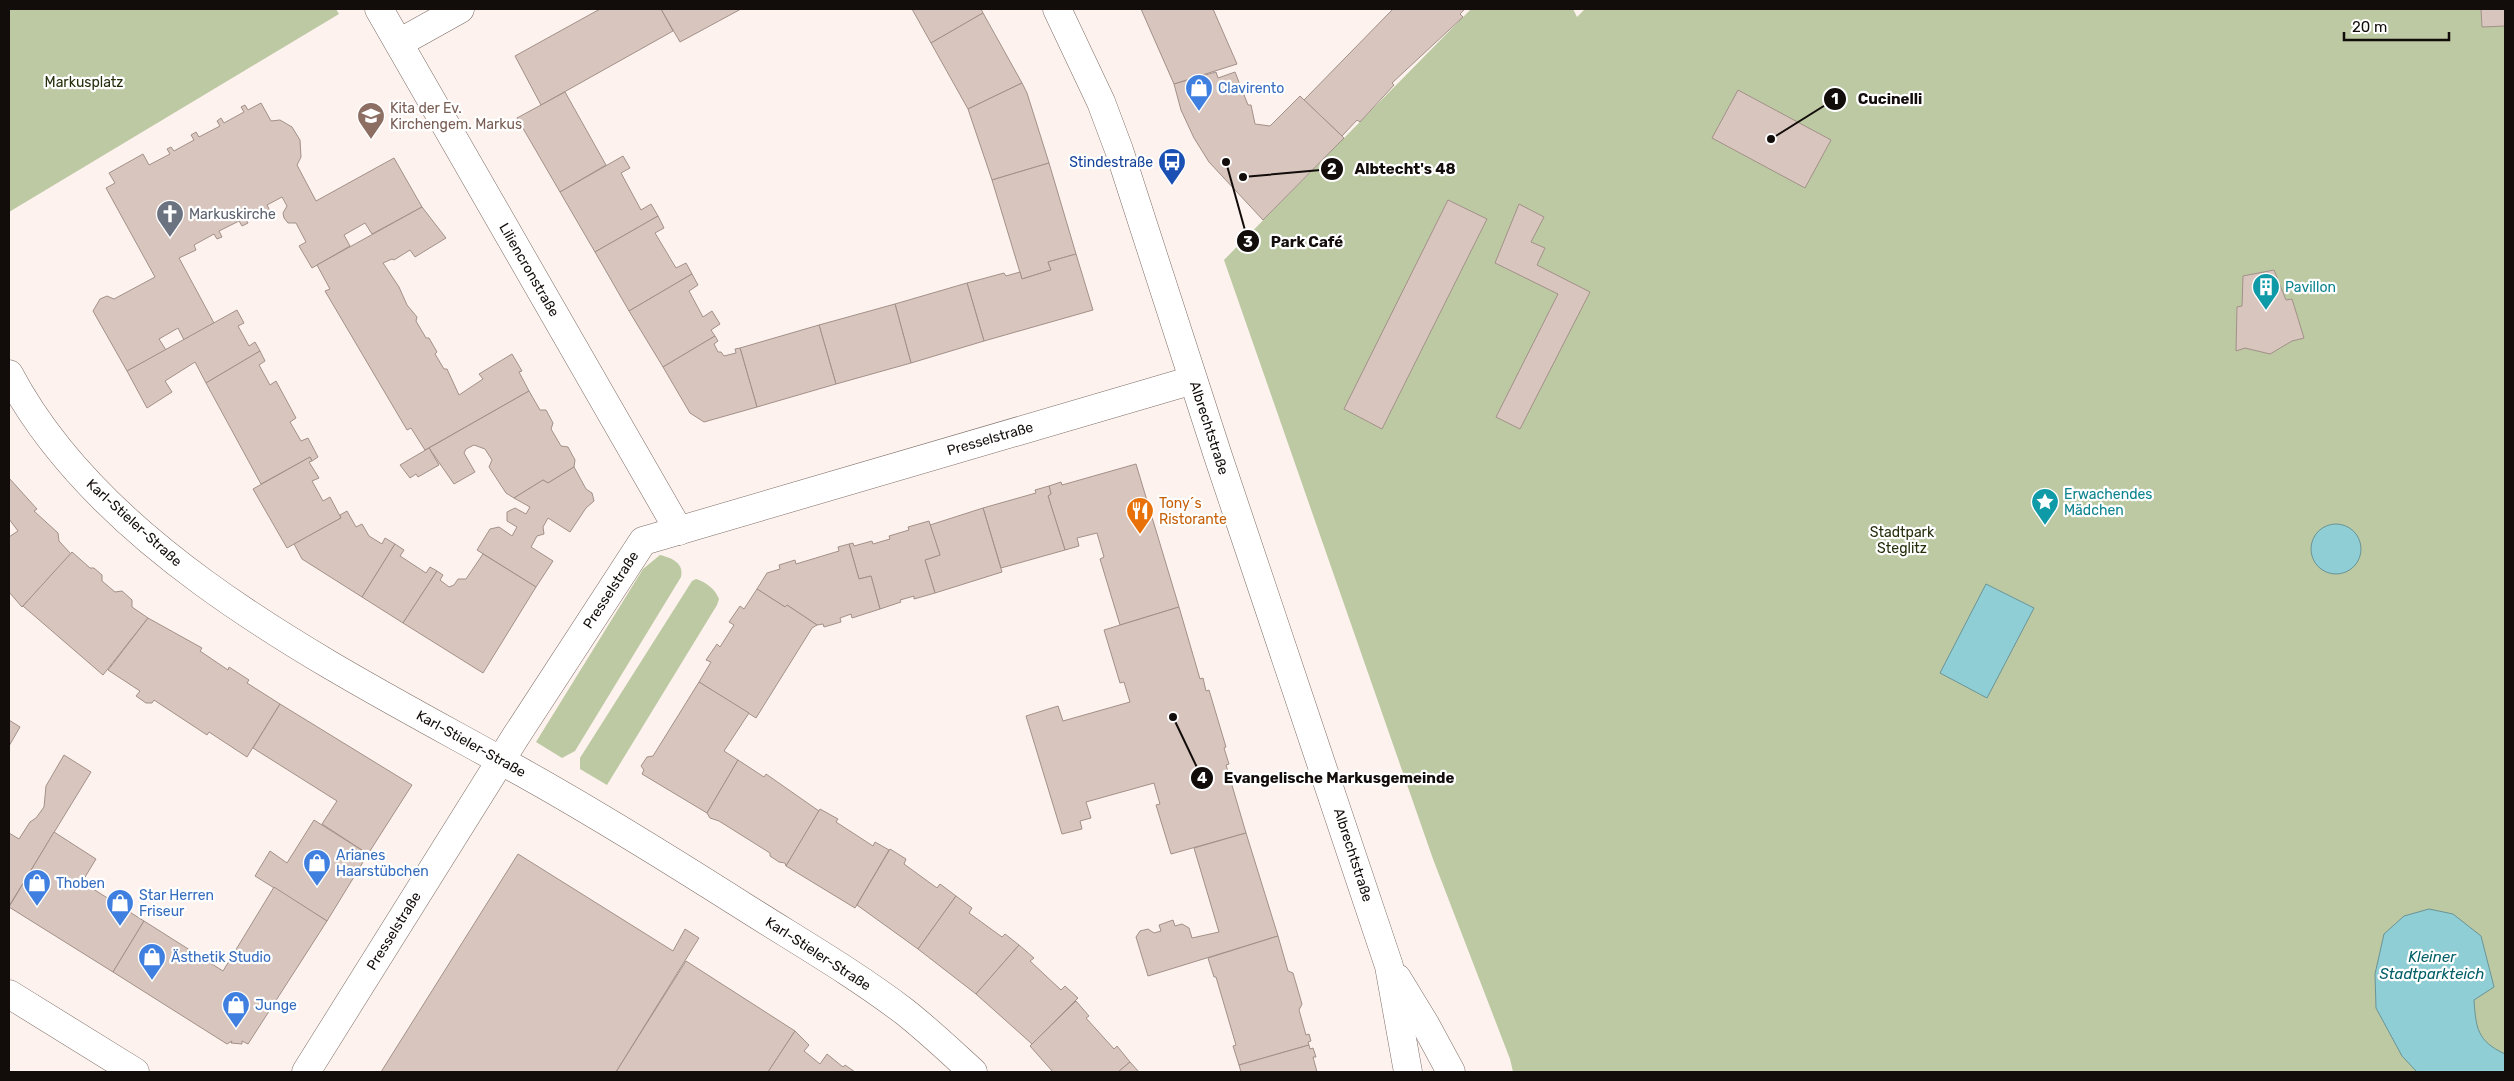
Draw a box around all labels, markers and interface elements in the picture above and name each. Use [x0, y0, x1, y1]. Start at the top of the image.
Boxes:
scale bar [2344, 10, 2449, 42]
text: 20 m [2352, 18, 2387, 36]
shop icon: Clavirento [1184, 73, 1214, 112]
park label: Markusplatz [45, 74, 123, 91]
place label: Clavirento [1218, 80, 1284, 97]
callout: Cucinelli [1823, 84, 1932, 114]
text: 1 [1831, 90, 1839, 108]
text: Cucinelli [1858, 90, 1922, 108]
place label: Kita der Ev. Kirchengem. Markus [390, 100, 522, 133]
school or university icon: Kita der Ev. Kirchengem. Markus [356, 101, 386, 140]
bus stop icon: Stindestraße [1157, 147, 1187, 186]
place label: Stindestraße [1069, 154, 1153, 171]
callout: Albtecht's 48 [1319, 154, 1465, 184]
text: 2 [1327, 160, 1337, 178]
text: Albtecht's 48 [1354, 160, 1456, 178]
church icon: Markuskirche [155, 199, 185, 238]
place label: Markuskirche [189, 206, 276, 223]
street label: Liliencronstraße [495, 220, 563, 320]
callout: Park Café [1236, 226, 1353, 256]
text: 3 [1243, 233, 1253, 251]
text: Park Café [1271, 233, 1343, 251]
building icon: Pavillon [2251, 272, 2281, 311]
place label: Pavillon [2285, 279, 2336, 296]
street label: Albrechtstraße [1186, 379, 1232, 477]
street label: Presselstraße [945, 418, 1035, 459]
street label: Karl-Stieler-Straße [83, 476, 185, 570]
place label: Erwachendes Mädchen [2064, 486, 2152, 519]
place icon: Erwachendes Mädchen [2030, 487, 2060, 526]
place label: Tony´s Ristorante [1159, 495, 1227, 528]
restaurant icon: Tony´s Ristorante [1125, 496, 1155, 535]
park label: Stadtpark Steglitz [1870, 524, 1935, 557]
street label: Presselstraße [580, 548, 642, 632]
street label: Karl-Stieler-Straße [413, 707, 529, 781]
callout: Evangelische Markusgemeinde [1189, 763, 1465, 793]
text: 4 [1197, 769, 1207, 787]
text: Evangelische Markusgemeinde [1224, 769, 1454, 787]
street label: Albrechtstraße [1330, 806, 1376, 904]
place label: Arianes Haarstübchen [336, 847, 429, 880]
shop icon: Arianes Haarstübchen [302, 848, 332, 887]
shop icon: Thoben [22, 868, 52, 907]
place label: Thoben [56, 875, 105, 892]
place label: Star Herren Friseur [139, 887, 214, 920]
shop icon: Star Herren Friseur [105, 888, 135, 927]
street label: Presselstraße [363, 889, 425, 973]
street label: Karl-Stieler-Straße [762, 914, 874, 995]
shop icon: Ästhetik Studio [137, 942, 167, 981]
water label: Kleiner Stadtparkteich [2380, 948, 2484, 983]
place label: Ästhetik Studio [171, 949, 271, 966]
shop icon: Junge [221, 990, 251, 1029]
place label: Junge [255, 997, 297, 1014]

